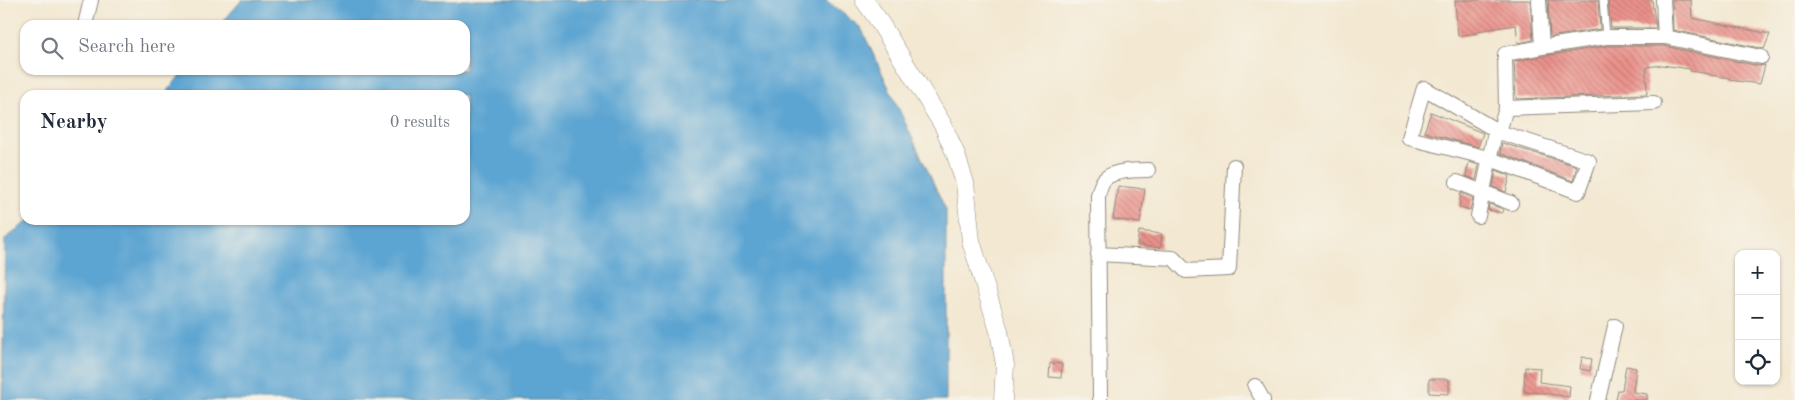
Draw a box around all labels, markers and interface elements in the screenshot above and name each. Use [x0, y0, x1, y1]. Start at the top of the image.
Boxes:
search box [20, 20, 470, 75]
icon: search [38, 34, 66, 62]
text: Search here [78, 38, 175, 57]
text: Nearby [40, 112, 108, 133]
text: 0 results [390, 115, 450, 131]
map controls [1735, 250, 1780, 385]
button: + [1735, 250, 1780, 295]
button: − [1735, 295, 1780, 340]
button: locate [1735, 340, 1780, 385]

